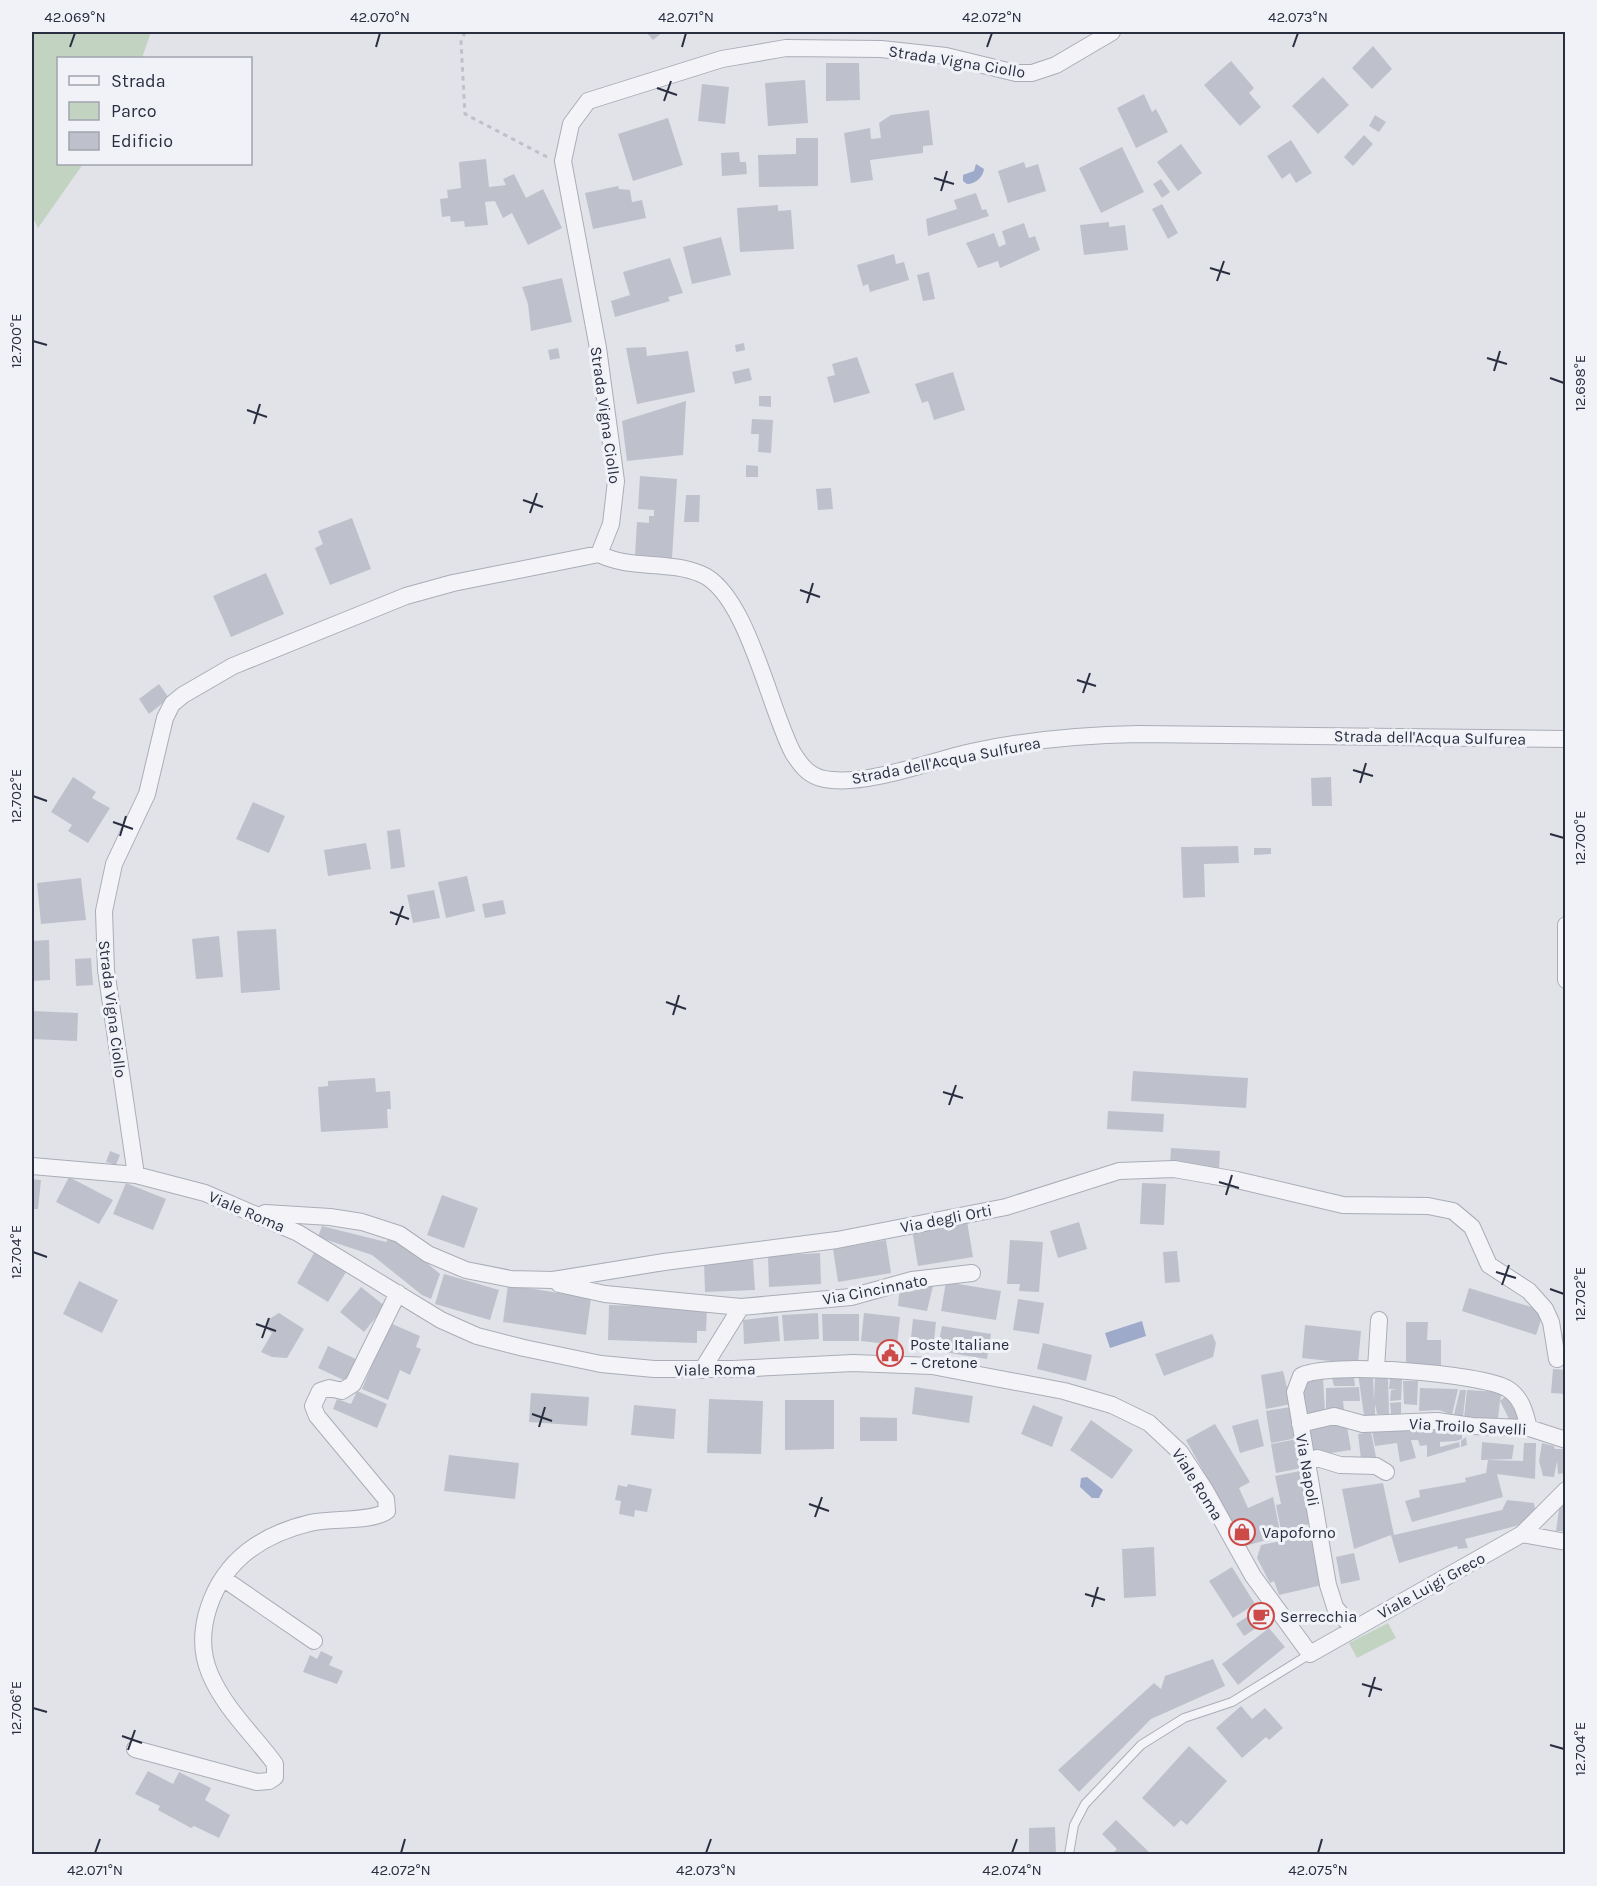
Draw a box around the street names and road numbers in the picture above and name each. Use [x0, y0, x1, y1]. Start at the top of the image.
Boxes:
street label: Strada Vigna Ciollo [887, 41, 1027, 82]
street label: Strada Vigna Ciollo [586, 345, 625, 485]
street label: Strada dell'Acqua Sulfurea [1334, 726, 1526, 749]
street label: Strada dell'Acqua Sulfurea [850, 733, 1042, 788]
street label: Strada Vigna Ciollo [95, 939, 130, 1079]
street label: Viale Roma [206, 1187, 288, 1236]
street label: Via degli Orti [899, 1200, 994, 1237]
street label: Via Cincinnato [821, 1270, 929, 1309]
street label: Viale Roma [674, 1359, 756, 1380]
street label: Via Troilo Savelli [1409, 1414, 1527, 1439]
street label: Via Napoli [1292, 1432, 1323, 1508]
street label: Viale Roma [1168, 1445, 1227, 1524]
street label: Viale Luigi Greco [1374, 1548, 1488, 1623]

